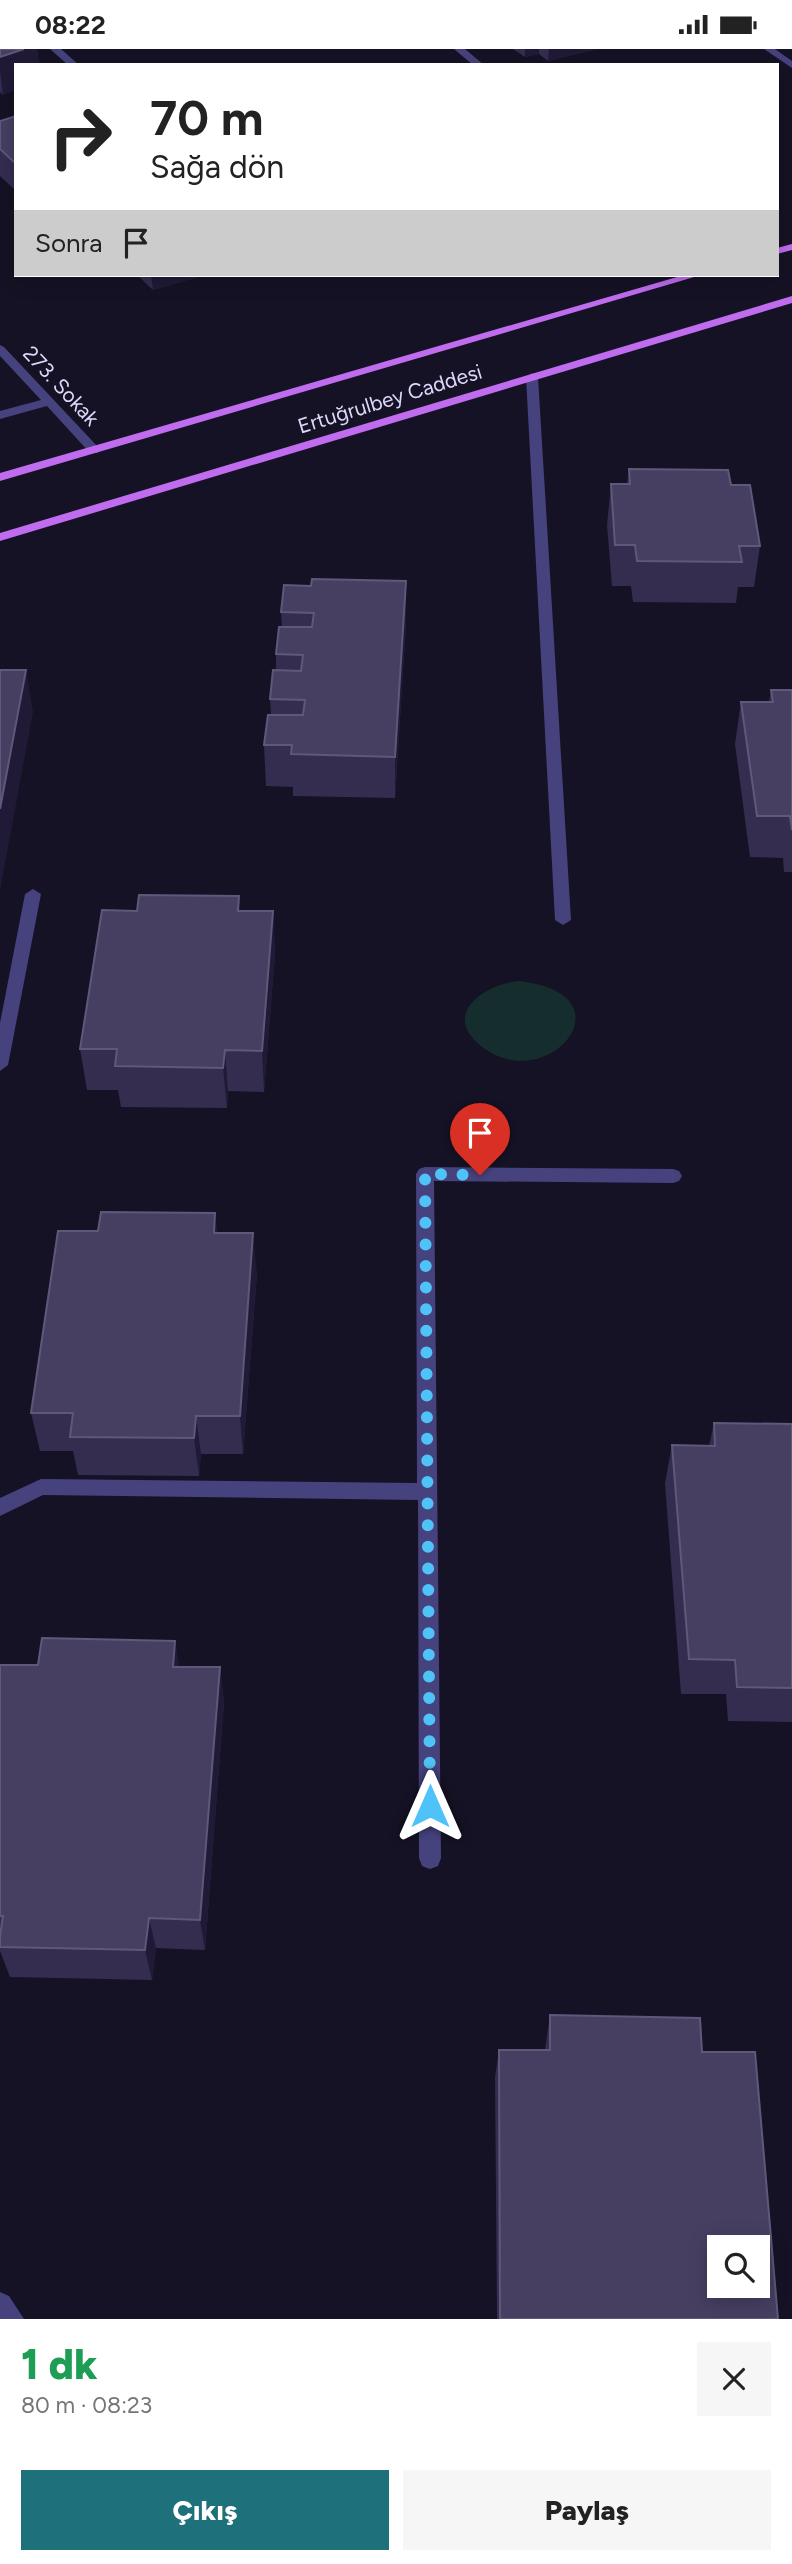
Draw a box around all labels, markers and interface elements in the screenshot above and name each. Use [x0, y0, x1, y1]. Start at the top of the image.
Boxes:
text: 08:22 [35, 9, 106, 41]
text: 70 m [150, 88, 263, 147]
icon: right [35, 91, 126, 182]
text: Sağa dön [150, 148, 284, 186]
icon: arrive [117, 224, 155, 262]
text: Sonra [35, 227, 103, 259]
street label: 273. Sokak [18, 341, 105, 431]
street label: Ertuğrulbey Caddesi [295, 359, 485, 438]
pin [450, 1103, 510, 1175]
icon: arrive [461, 1114, 499, 1152]
position arrow [393, 1769, 467, 1843]
map controls [707, 2235, 770, 2298]
button: search [707, 2235, 770, 2298]
text: 1 dk [21, 2339, 98, 2390]
button: close [697, 2342, 771, 2416]
text: 80 m · 08:23 [21, 2391, 152, 2419]
button: Çıkış [21, 2470, 389, 2550]
button: Paylaş [403, 2470, 771, 2550]

